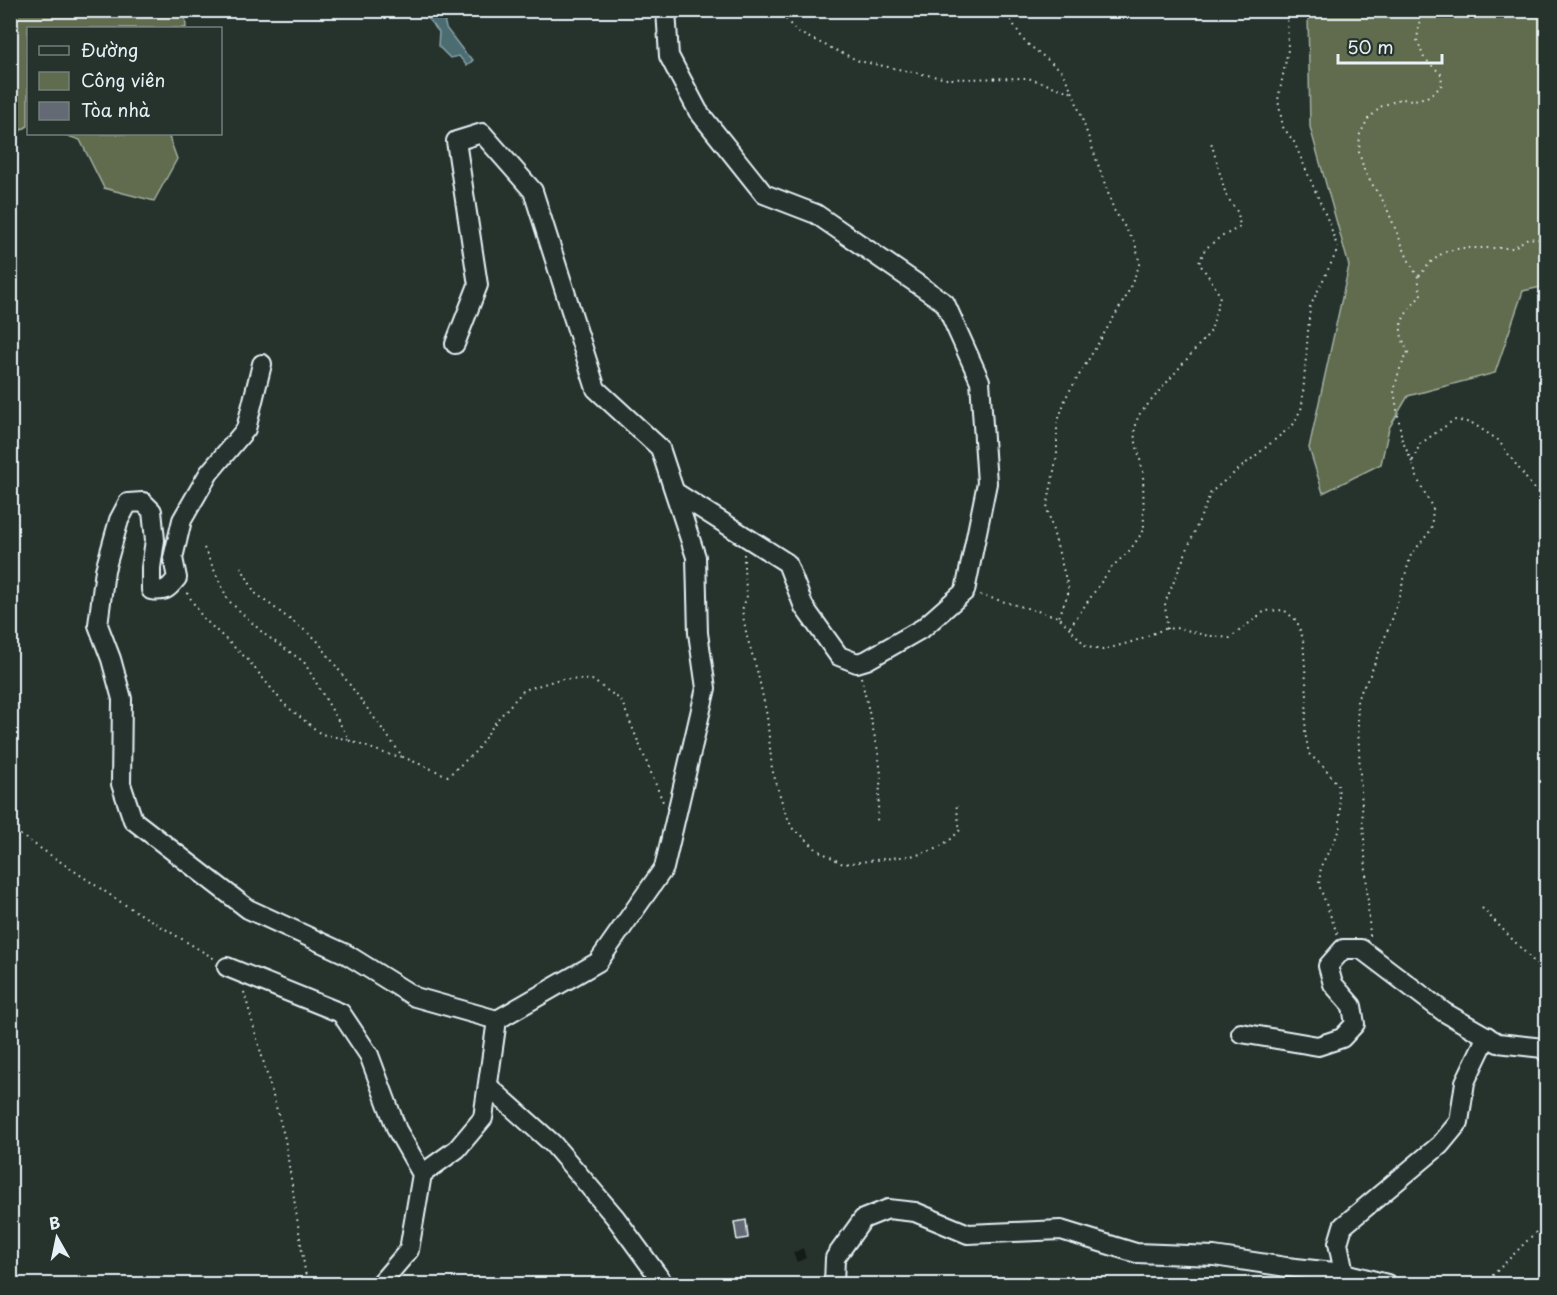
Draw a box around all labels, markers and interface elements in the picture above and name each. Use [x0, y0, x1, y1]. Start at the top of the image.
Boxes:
legend [27, 27, 222, 135]
scale bar [1338, 27, 1442, 65]
text: 50 m [1347, 33, 1394, 60]
text: Đường [81, 36, 138, 63]
text: Công viên [81, 66, 165, 93]
text: Tòa nhà [81, 96, 151, 123]
north arrow [27, 1208, 87, 1268]
text: B [47, 1209, 62, 1235]

